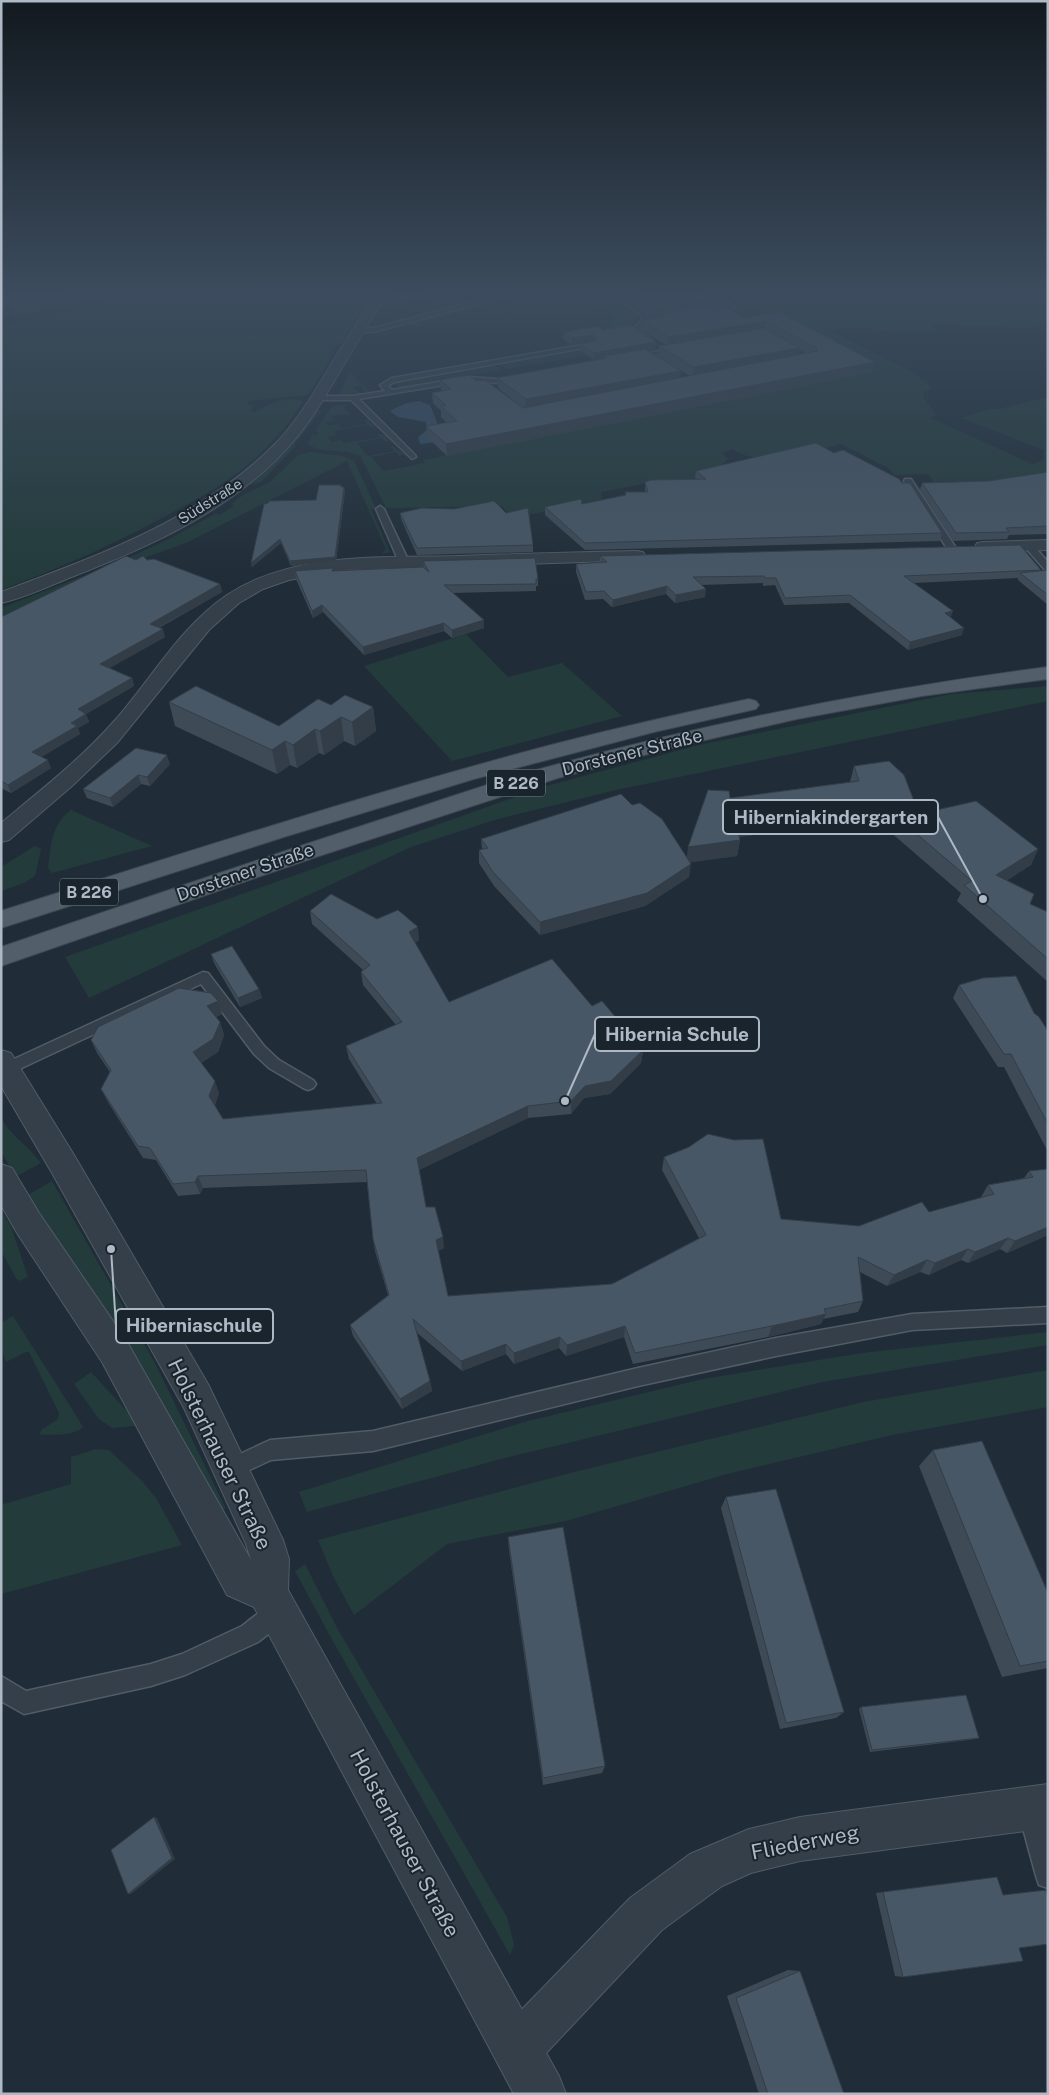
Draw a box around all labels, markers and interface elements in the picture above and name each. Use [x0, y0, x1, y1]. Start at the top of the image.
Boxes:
street label: Südstraße [175, 475, 245, 527]
street label: Dorstener Straße [560, 724, 704, 780]
road number: B 226 [487, 770, 545, 796]
callout: Hiberniakindergarten [723, 800, 938, 834]
text: Hiberniakindergarten [734, 806, 928, 828]
street label: Dorstener Straße [174, 839, 316, 905]
road number: B 226 [60, 879, 118, 906]
callout: Hibernia Schule [595, 1017, 759, 1051]
text: Hibernia Schule [605, 1023, 749, 1045]
callout: Hiberniaschule [116, 1309, 273, 1343]
text: Hiberniaschule [126, 1314, 262, 1336]
street label: Holsterhauser Straße [163, 1354, 277, 1554]
street label: Holsterhauser Straße [345, 1745, 465, 1941]
street label: Fliederweg [749, 1819, 861, 1865]

